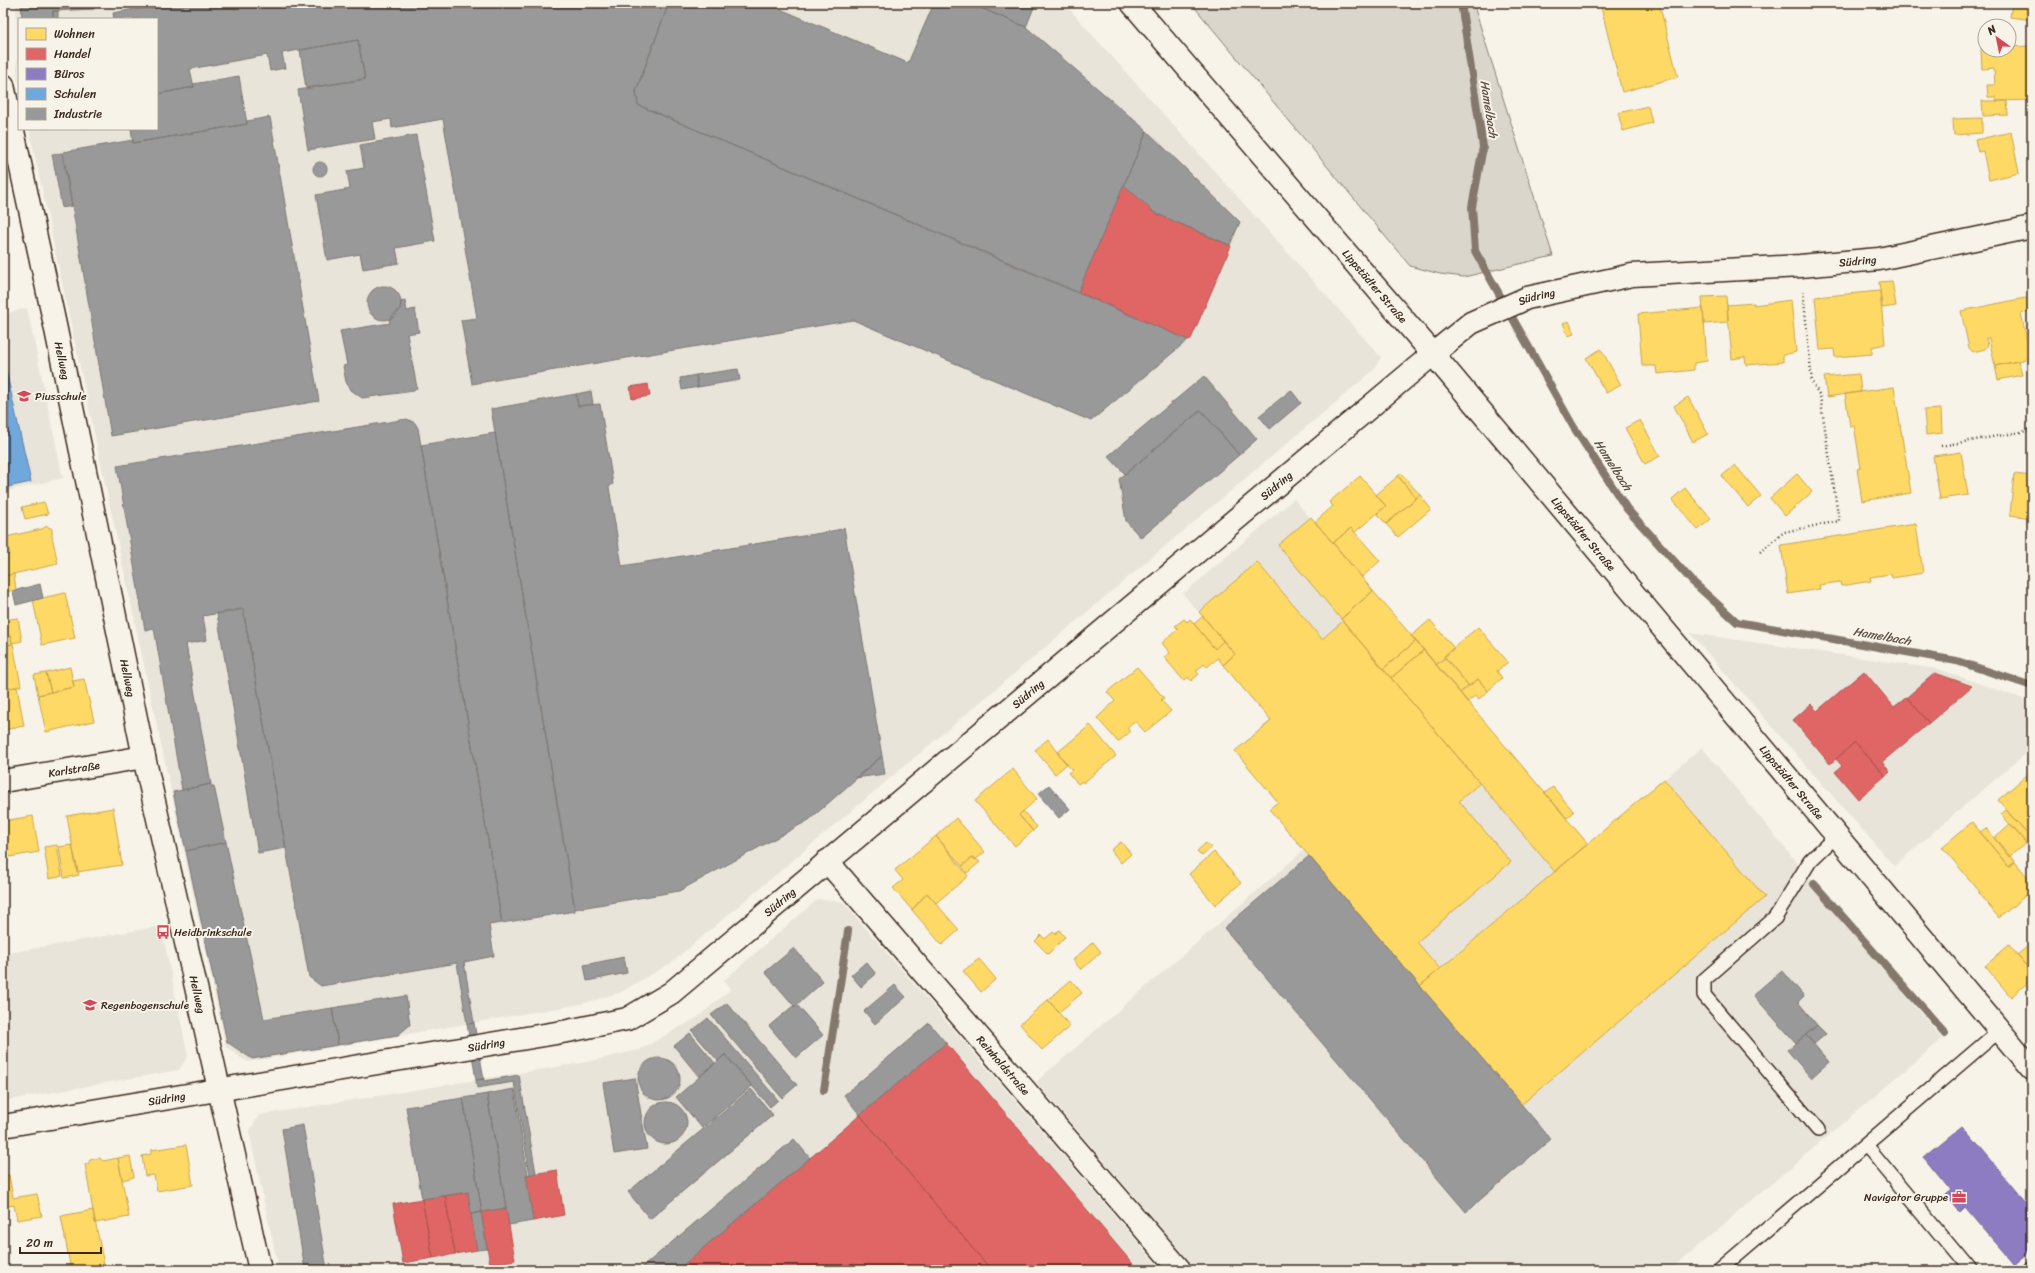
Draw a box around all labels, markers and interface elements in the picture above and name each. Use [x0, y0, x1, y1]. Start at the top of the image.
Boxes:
legend [18, 18, 158, 130]
north arrow [1977, 18, 2017, 58]
text: N [1983, 20, 2001, 41]
text: Wohnen [54, 23, 95, 45]
text: Handel [54, 43, 91, 65]
text: Büros [54, 63, 85, 85]
water label: Hamelbach [1474, 79, 1505, 141]
text: Schulen [54, 83, 97, 105]
text: Industrie [53, 103, 102, 125]
street label: Lippstädter Straße [1337, 245, 1412, 328]
street label: Südring [1838, 250, 1878, 273]
street label: Südring [1515, 283, 1557, 311]
street label: Hellweg [49, 340, 75, 382]
place label: Piusschule [35, 387, 87, 406]
school or university icon: Piusschule [16, 388, 32, 404]
water label: Hamelbach [1588, 435, 1639, 497]
street label: Südring [1256, 466, 1297, 505]
street label: Lippstädter Straße [1546, 493, 1621, 576]
water label: Hamelbach [1852, 620, 1914, 652]
street label: Hellweg [114, 657, 141, 699]
street label: Südring [1008, 674, 1049, 714]
street label: Lippstädter Straße [1754, 741, 1829, 825]
street label: Karlstraße [47, 756, 102, 783]
street label: Südring [759, 883, 801, 922]
place label: Heidbrinkschule [174, 923, 252, 942]
bus stop icon: Heidbrinkschule [155, 924, 171, 940]
street label: Hellweg [184, 974, 211, 1016]
place label: Regenbogenschule [101, 996, 190, 1015]
school or university icon: Regenbogenschule [82, 997, 98, 1013]
street label: Reinholdstraße [972, 1031, 1035, 1100]
street label: Südring [466, 1033, 507, 1058]
street label: Südring [147, 1086, 187, 1111]
place label: Navigator Gruppe [1864, 1188, 1949, 1207]
office icon: Navigator Gruppe [1951, 1189, 1967, 1205]
scale bar [20, 1229, 101, 1255]
text: 20 m [26, 1232, 53, 1254]

